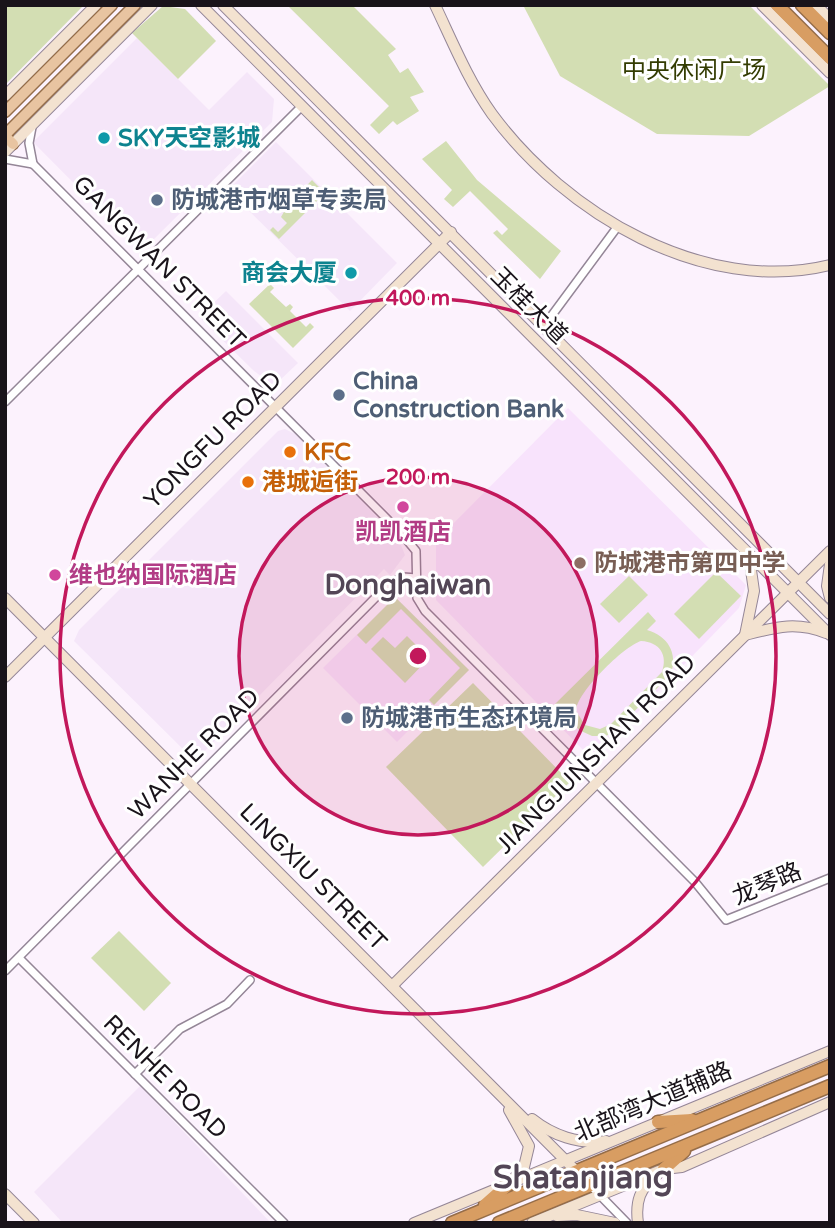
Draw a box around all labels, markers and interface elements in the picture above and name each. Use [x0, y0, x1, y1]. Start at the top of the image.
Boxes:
park label: 中央休闲广场 [622, 56, 766, 85]
place label: SKY天空影城 [118, 124, 260, 153]
marker: SKY天空影城 [96, 130, 112, 146]
street label: GANGWAN STREET [67, 170, 252, 355]
place label: 防城港市烟草专卖局 [171, 186, 387, 215]
marker: 防城港市烟草专卖局 [149, 192, 165, 208]
place label: 商会大厦 [241, 259, 337, 288]
street label: 玉桂大道 [485, 262, 573, 350]
marker: 商会大厦 [343, 265, 359, 281]
text: 400 m [386, 286, 450, 311]
street label: YONGFU ROAD [138, 365, 288, 515]
place label: China Construction Bank [353, 367, 564, 424]
marker: China Construction Bank [331, 387, 347, 403]
place label: KFC [304, 438, 351, 467]
marker: KFC [282, 444, 298, 460]
text: 200 m [386, 465, 450, 490]
place label: 港城逅街 [262, 468, 358, 497]
marker: 港城逅街 [240, 474, 256, 490]
marker: 凯凯酒店 [395, 499, 411, 515]
place label: 凯凯酒店 [355, 518, 451, 547]
place label: 防城港市第四中学 [594, 549, 786, 578]
marker: 防城港市第四中学 [572, 555, 588, 571]
place label: 维也纳国际酒店 [69, 561, 237, 590]
marker: 维也纳国际酒店 [47, 567, 63, 583]
district label: Donghaiwan [325, 568, 491, 602]
centre of rings [406, 644, 430, 668]
street label: JIANGJUNSHAN ROAD [490, 648, 702, 860]
street label: WANHE ROAD [122, 682, 266, 826]
place label: 防城港市生态环境局 [361, 704, 577, 733]
marker: 防城港市生态环境局 [339, 710, 355, 726]
street label: LINGXIU STREET [233, 797, 393, 957]
street label: 龙琴路 [728, 857, 806, 911]
street label: RENHE ROAD [97, 1009, 233, 1145]
street label: 北部湾大道辅路 [570, 1056, 736, 1148]
district label: Shatanjiang [493, 1159, 673, 1197]

